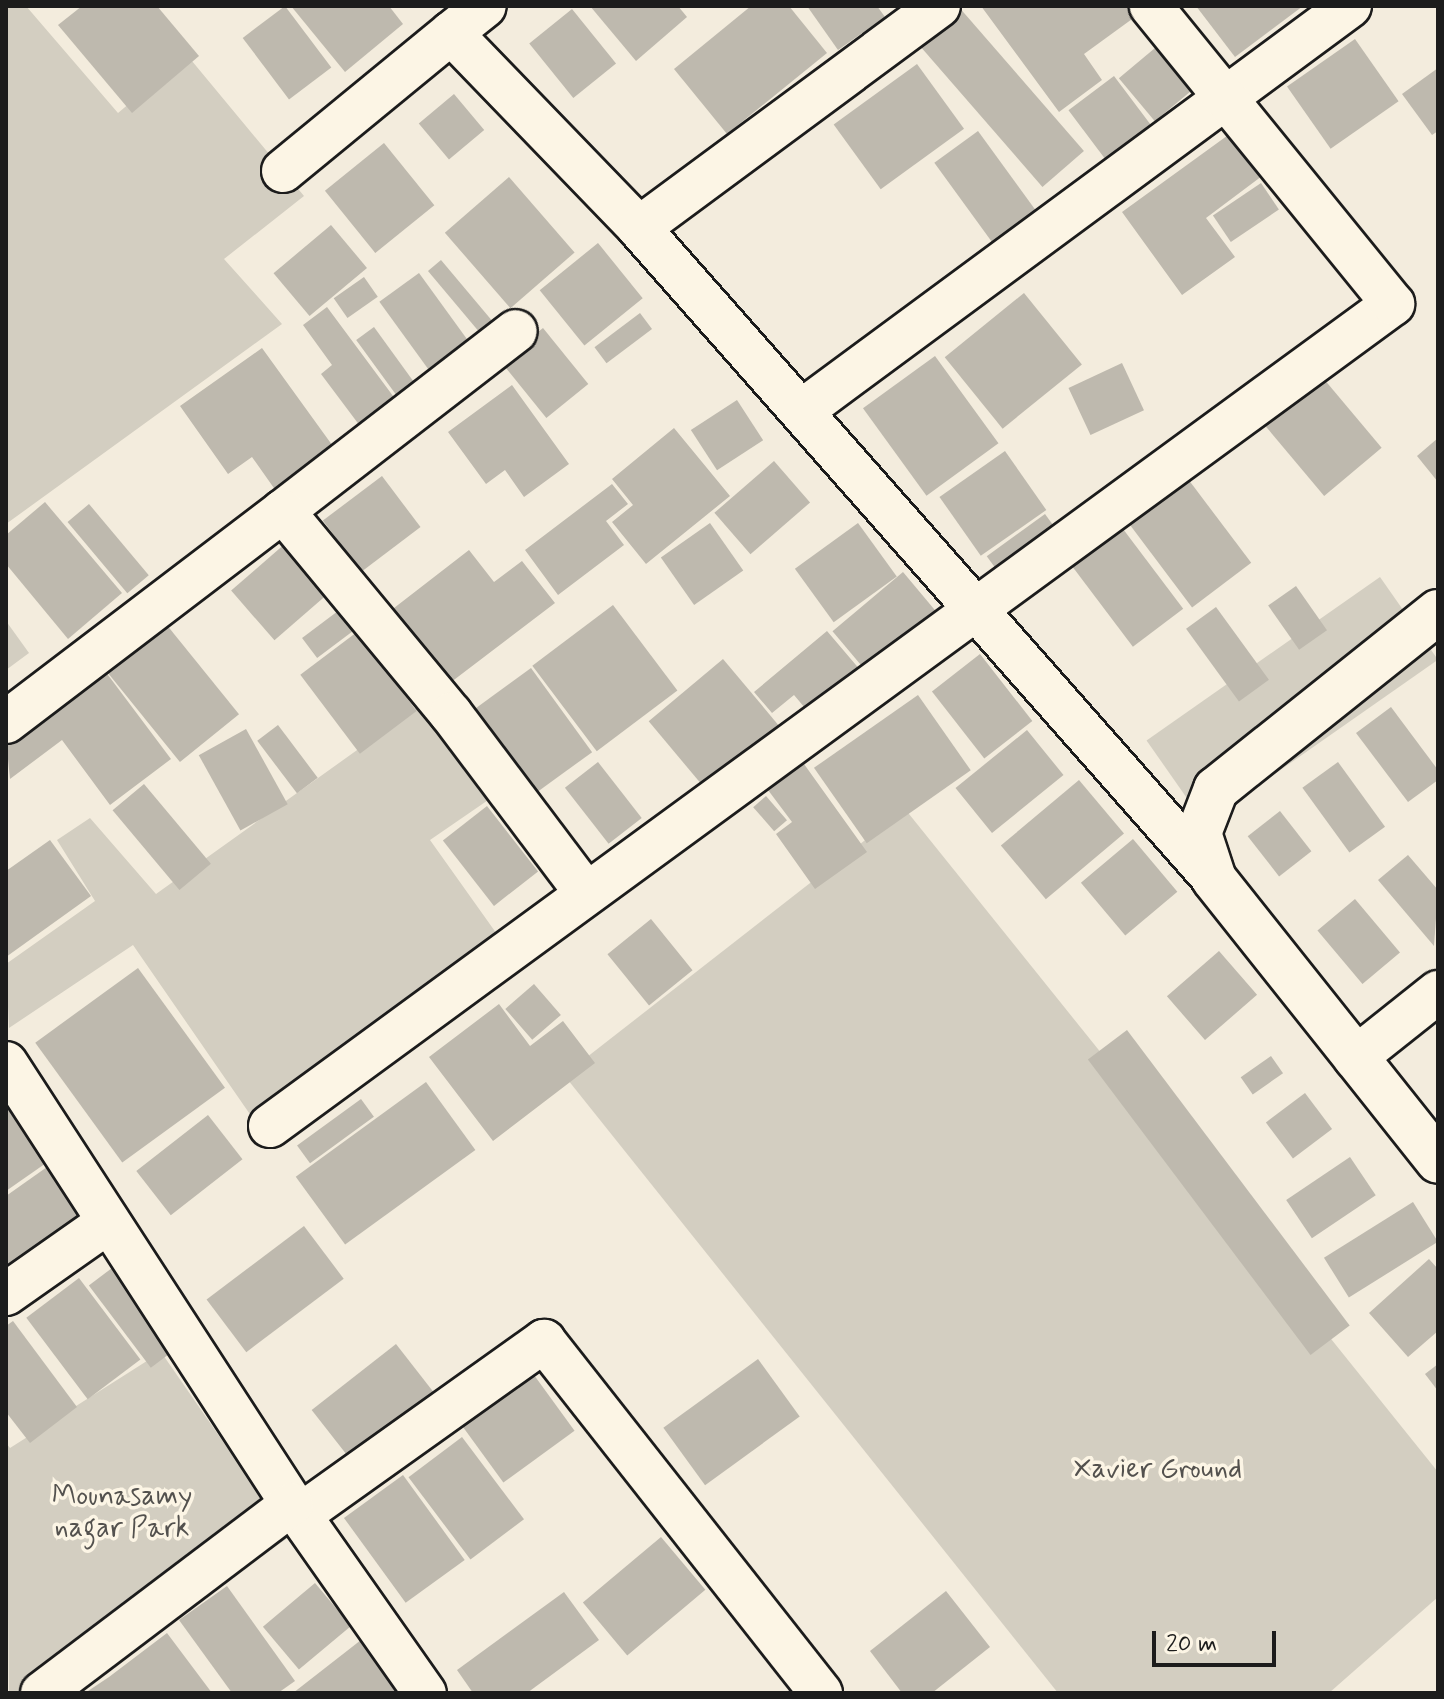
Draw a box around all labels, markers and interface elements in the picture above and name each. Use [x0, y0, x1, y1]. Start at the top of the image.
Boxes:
park label: Xavier Ground [1074, 1453, 1242, 1487]
park label: Mounasamy nagar Park [52, 1480, 192, 1546]
scale bar [1156, 1615, 1280, 1665]
text: 20 m [1166, 1629, 1217, 1660]

